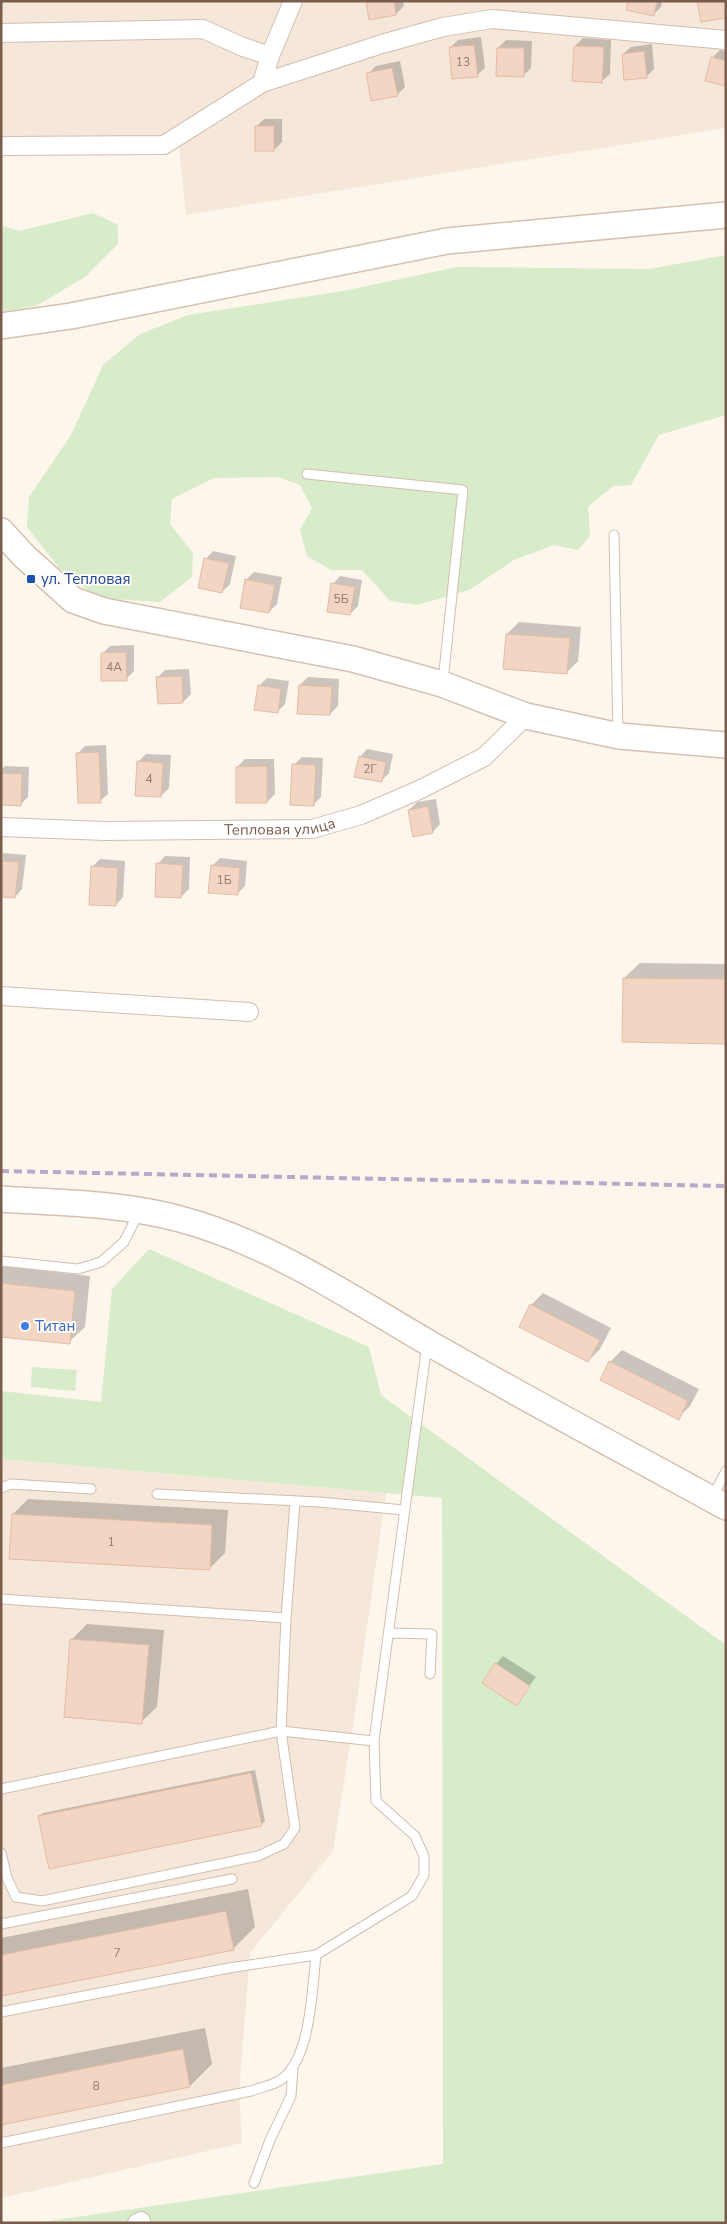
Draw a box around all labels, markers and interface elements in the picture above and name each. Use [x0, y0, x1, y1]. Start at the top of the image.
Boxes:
house number: 13 [456, 54, 470, 70]
place label: ул. Тепловая [41, 569, 131, 589]
marker: ул. Тепловая [25, 573, 37, 585]
house number: 5Б [333, 591, 349, 607]
house number: 4А [106, 659, 122, 675]
house number: 2Г [363, 761, 377, 777]
house number: 4 [145, 771, 153, 787]
street label: Тепловая улица [224, 813, 338, 840]
house number: 1Б [216, 872, 232, 888]
place label: Титан [35, 1316, 75, 1336]
marker: Титан [19, 1320, 31, 1332]
house number: 1 [107, 1534, 115, 1550]
house number: 7 [113, 1945, 121, 1961]
house number: 8 [92, 2078, 100, 2094]

